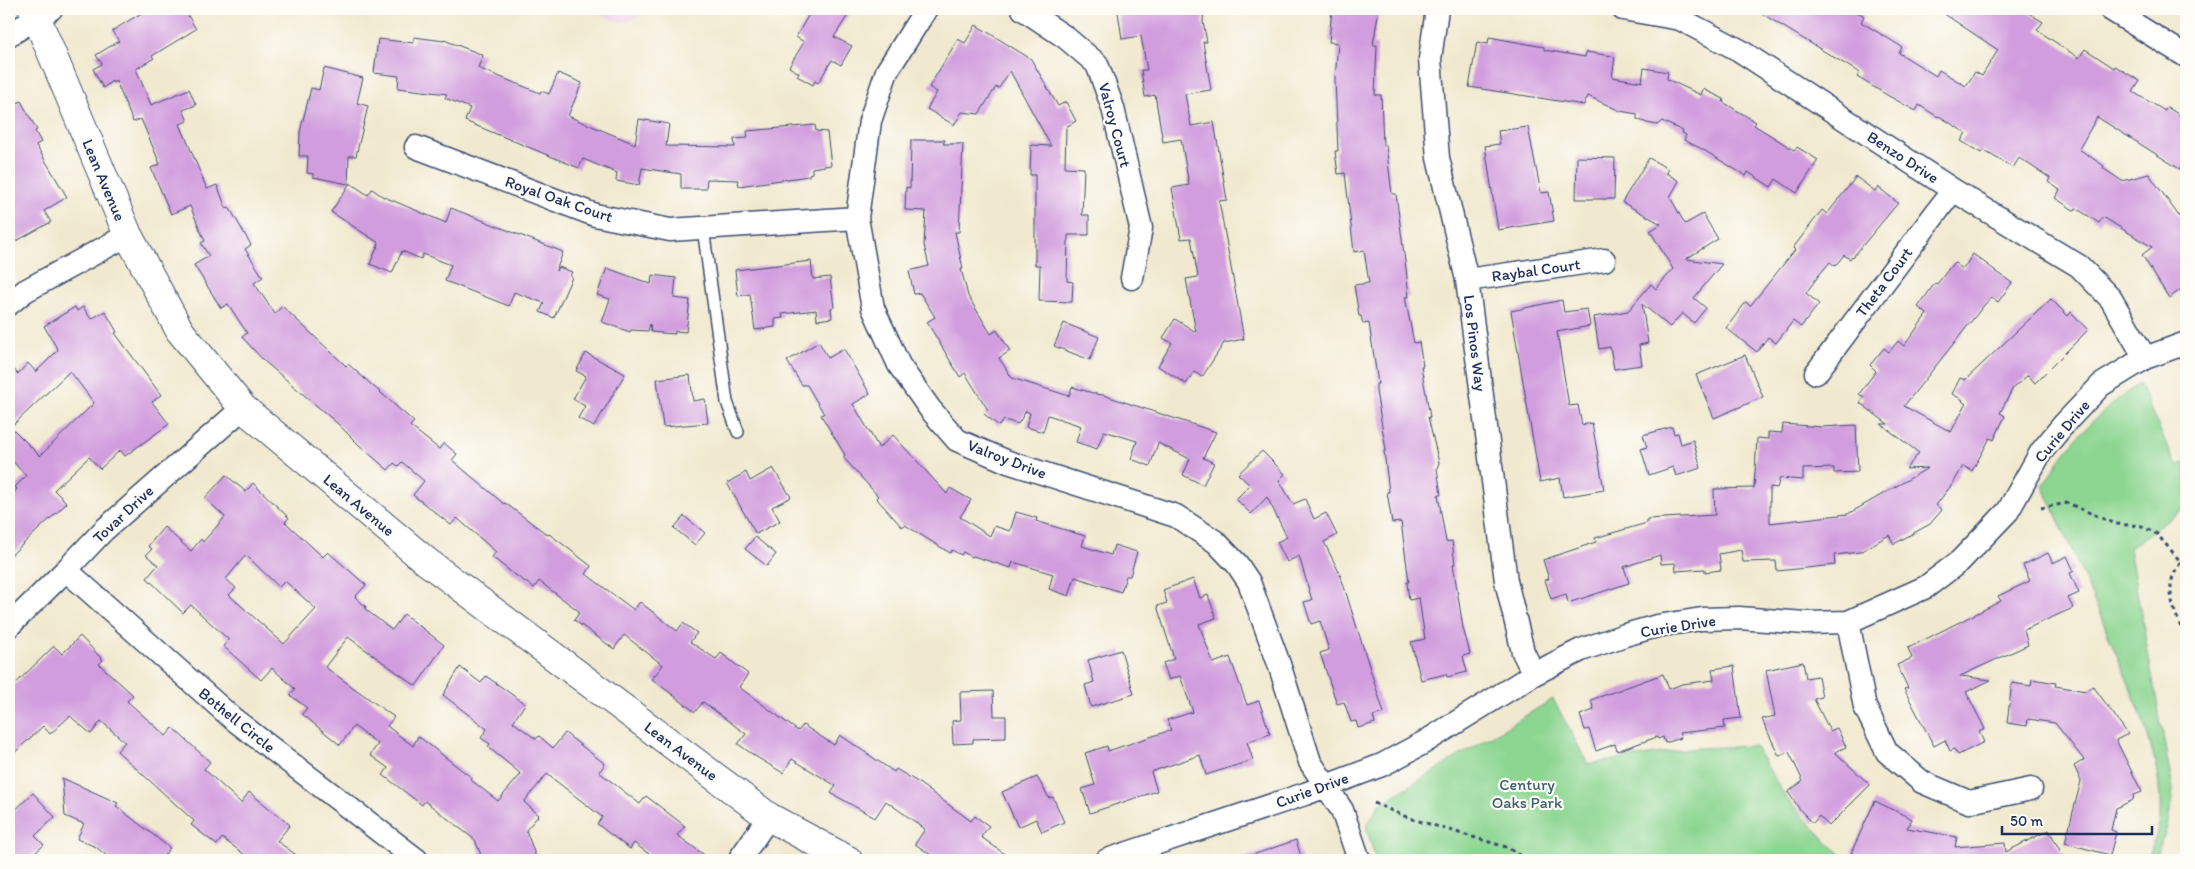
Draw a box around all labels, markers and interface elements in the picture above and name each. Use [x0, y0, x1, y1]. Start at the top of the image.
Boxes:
street label: Valroy Court [1095, 81, 1135, 169]
street label: Benzo Drive [1864, 127, 1942, 187]
street label: Lean Avenue [78, 136, 130, 224]
street label: Royal Oak Court [503, 172, 615, 226]
street label: Theta Court [1852, 243, 1916, 321]
street label: Raybal Court [1490, 254, 1582, 286]
street label: Los Pinos Way [1460, 294, 1490, 393]
street label: Curie Drive [2030, 396, 2094, 466]
street label: Valroy Drive [965, 435, 1049, 483]
street label: Lean Avenue [320, 470, 398, 540]
street label: Tovar Drive [89, 481, 157, 547]
street label: Curie Drive [1639, 611, 1717, 641]
street label: Bothell Circle [195, 683, 279, 757]
street label: Lean Avenue [640, 717, 722, 785]
street label: Curie Drive [1273, 768, 1351, 812]
park label: Century Oaks Park [1492, 775, 1563, 812]
scale bar [2002, 804, 2152, 836]
text: 50 m [2010, 812, 2043, 830]

